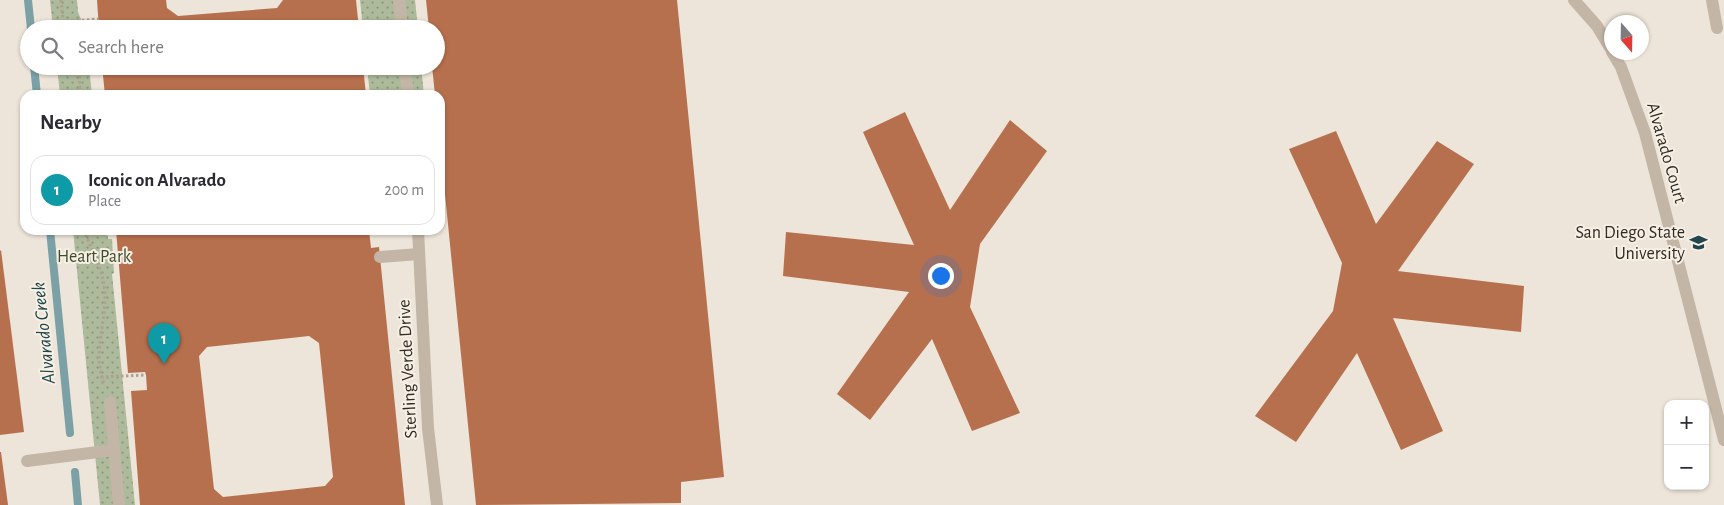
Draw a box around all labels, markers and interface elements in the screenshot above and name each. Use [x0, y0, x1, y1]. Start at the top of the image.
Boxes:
north arrow [1604, 15, 1649, 60]
search box [20, 20, 445, 75]
icon: search [38, 34, 66, 62]
text: Search here [78, 38, 164, 57]
street label: Alvarado Court [1643, 101, 1689, 206]
text: Nearby [40, 112, 101, 133]
text: Iconic on Alvarado [88, 171, 226, 190]
text: 1 [54, 182, 60, 198]
text: 200 m [384, 182, 424, 198]
text: Place [88, 193, 121, 209]
place label: San Diego State University [1575, 224, 1685, 263]
school or university icon: San Diego State University [1689, 233, 1709, 253]
park label: Heart Park [57, 248, 132, 266]
your location [928, 263, 954, 289]
water label: Alvarado Creek [29, 281, 59, 386]
street label: Sterling Verde Drive [395, 299, 421, 439]
pin: 1 [148, 323, 180, 364]
map controls [1664, 400, 1709, 490]
button: + [1664, 400, 1709, 445]
button: − [1664, 445, 1709, 490]

